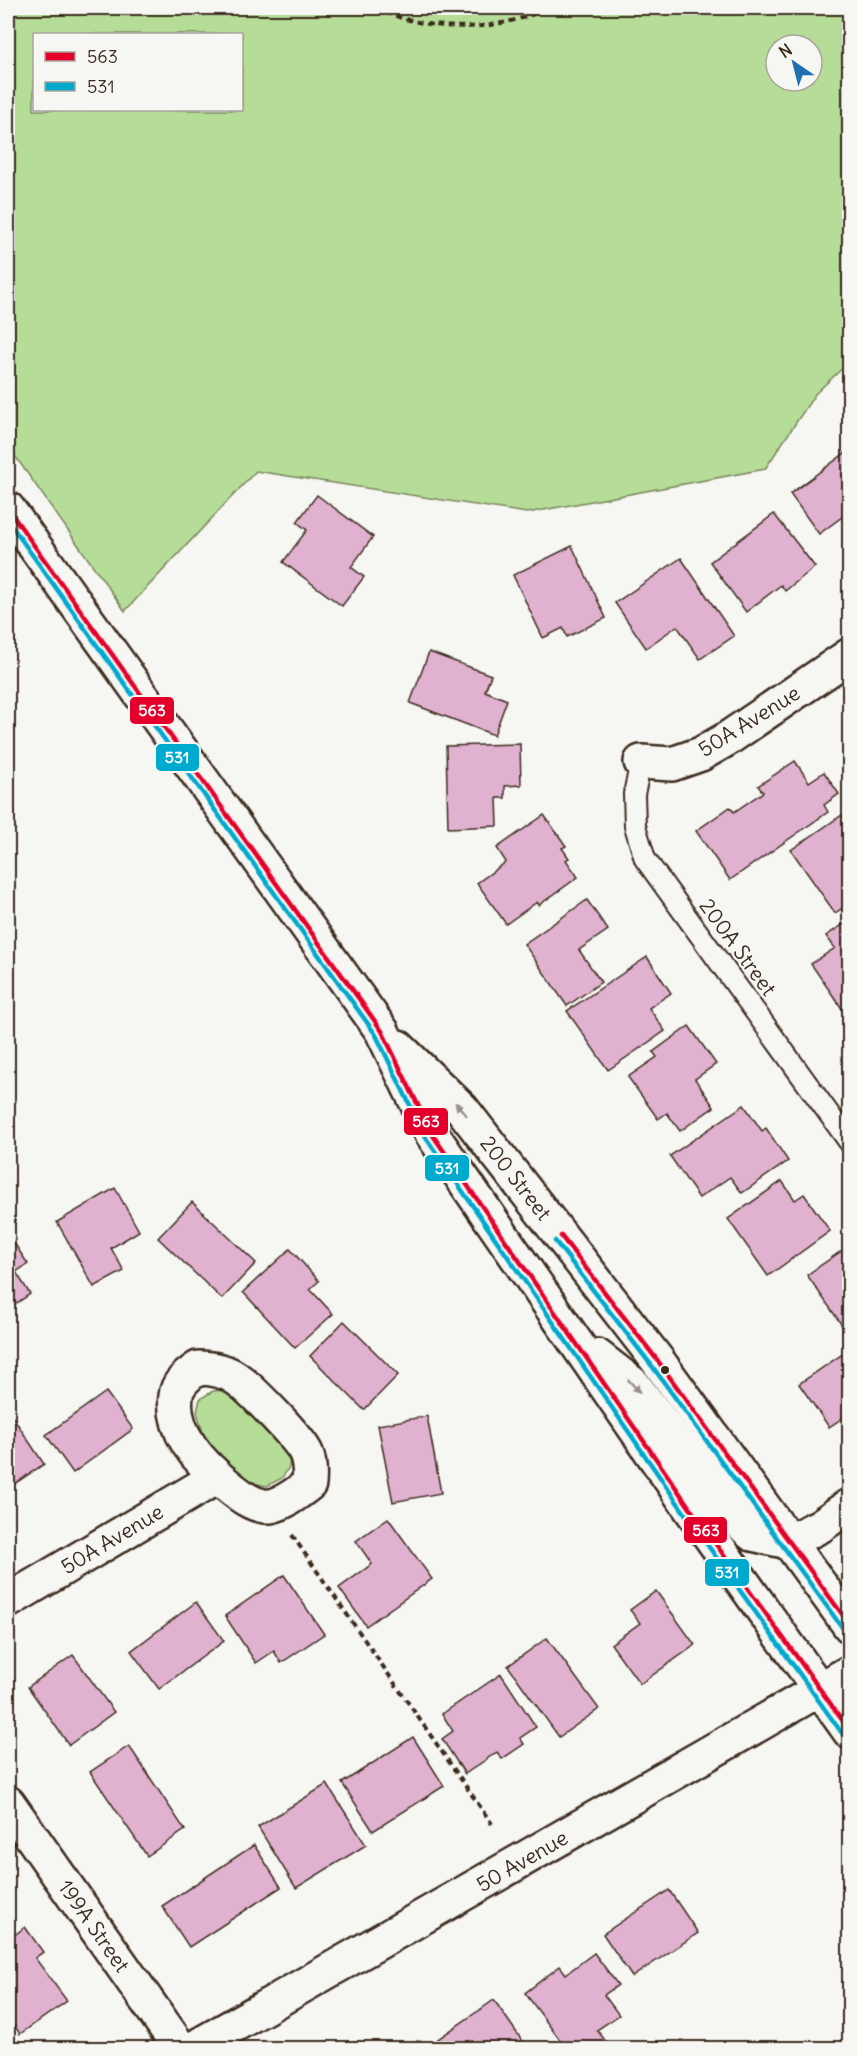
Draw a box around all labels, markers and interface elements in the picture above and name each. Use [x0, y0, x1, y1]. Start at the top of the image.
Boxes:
legend [33, 33, 243, 111]
north arrow [764, 33, 824, 93]
text: N [775, 39, 796, 62]
text: 563 [87, 45, 118, 68]
text: 531 [87, 75, 115, 98]
street label: 50A Avenue [693, 679, 805, 763]
line badge: 563 [129, 696, 175, 725]
text: 563 [138, 700, 166, 720]
line badge: 531 [155, 743, 200, 772]
text: 531 [165, 747, 189, 767]
street label: 200A Street [694, 893, 782, 1001]
one-way arrow [454, 1102, 468, 1117]
line badge: 563 [403, 1107, 449, 1136]
text: 563 [412, 1111, 440, 1131]
street label: 200 Street [475, 1130, 557, 1226]
line badge: 531 [424, 1154, 470, 1182]
text: 531 [435, 1158, 459, 1178]
unlabelled marker [659, 1364, 671, 1376]
one-way arrow [627, 1379, 641, 1394]
street label: 50A Avenue [56, 1498, 168, 1580]
line badge: 563 [683, 1516, 728, 1544]
text: 563 [692, 1520, 720, 1540]
line badge: 531 [704, 1558, 750, 1587]
text: 531 [715, 1562, 739, 1582]
street label: 50 Avenue [471, 1824, 573, 1898]
street label: 199A Street [52, 1874, 136, 1978]

